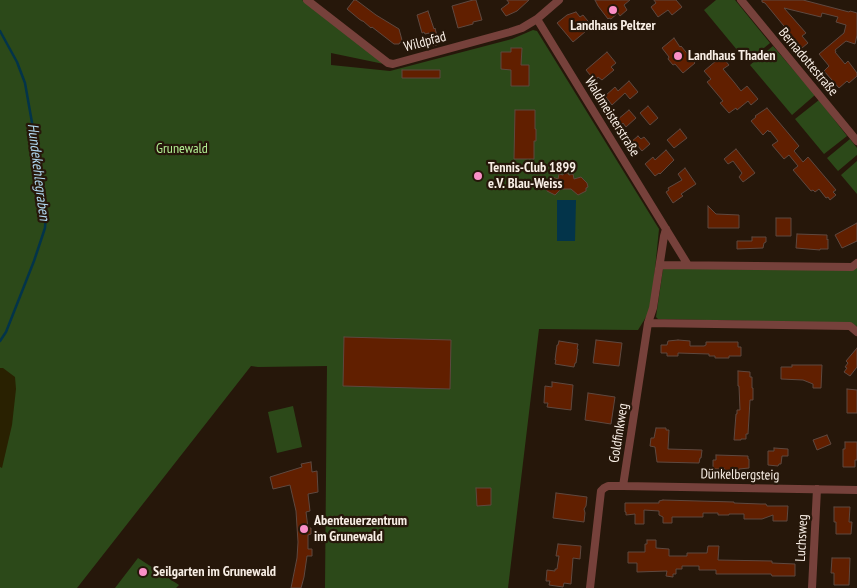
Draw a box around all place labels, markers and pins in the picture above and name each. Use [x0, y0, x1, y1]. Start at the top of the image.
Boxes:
marker: Landhaus Peltzer [607, 4, 619, 16]
place label: Landhaus Peltzer [570, 18, 656, 34]
place label: Landhaus Thaden [688, 48, 776, 64]
marker: Landhaus Thaden [672, 50, 684, 62]
place label: Tennis-Club 1899 e.V. Blau-Weiss [488, 160, 576, 192]
marker: Tennis-Club 1899 e.V. Blau-Weiss [472, 170, 484, 182]
place label: Abenteuerzentrum im Grunewald [314, 513, 407, 546]
marker: Abenteuerzentrum im Grunewald [298, 523, 310, 535]
place label: Seilgarten im Grunewald [153, 564, 276, 580]
marker: Seilgarten im Grunewald [137, 566, 149, 578]

